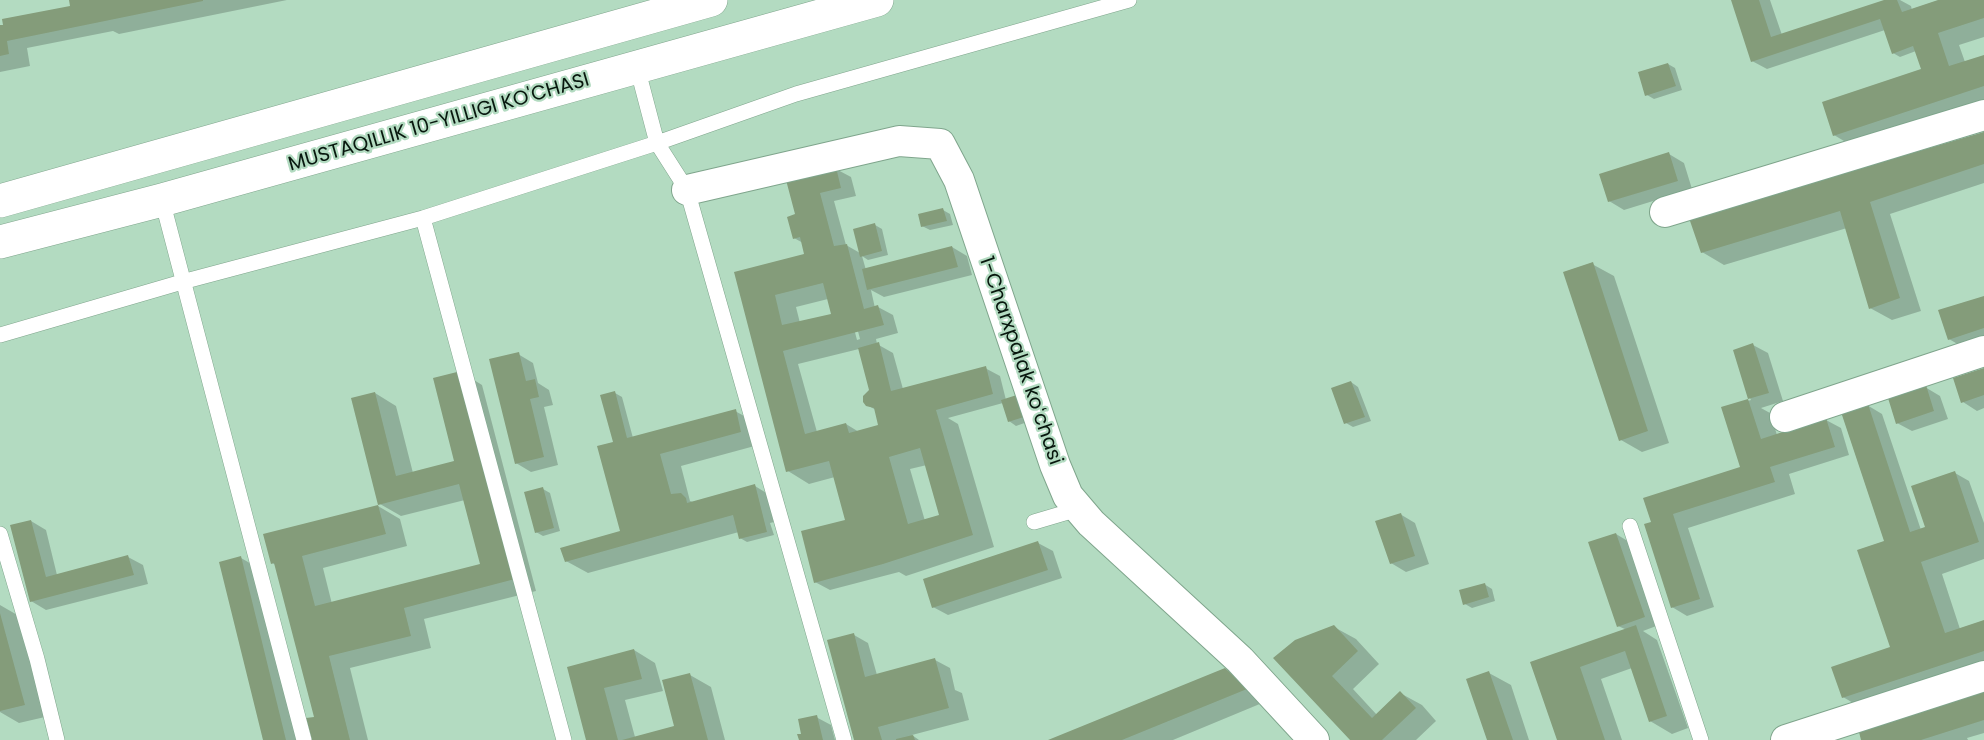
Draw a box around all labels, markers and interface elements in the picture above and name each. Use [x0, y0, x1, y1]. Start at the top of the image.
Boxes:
street label: MUSTAQILLIK 10-YILLIGI KO'CHASI [286, 68, 592, 178]
street label: 1-Charxpalak koʻchasi [973, 254, 1067, 468]

